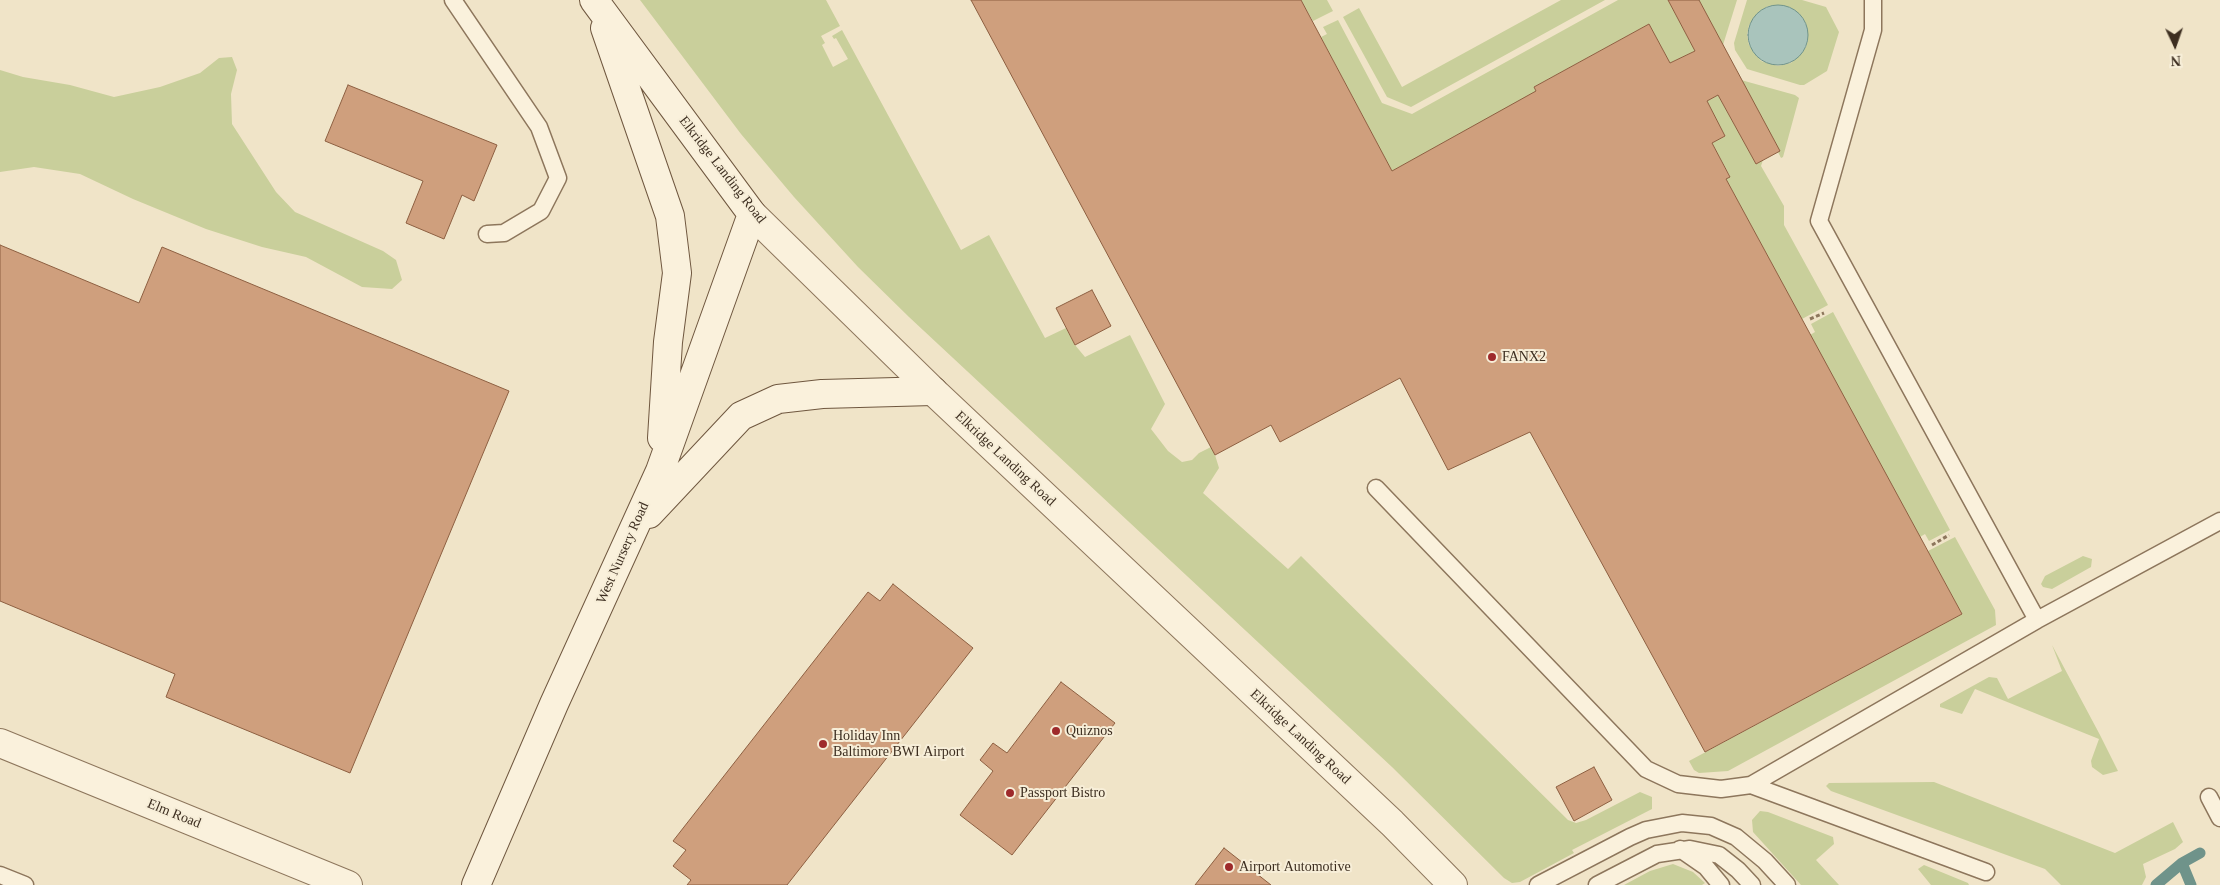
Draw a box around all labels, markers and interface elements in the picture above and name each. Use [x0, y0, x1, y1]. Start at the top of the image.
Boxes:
north arrow [2150, 20, 2200, 70]
text: N [2170, 53, 2181, 68]
street label: Elkridge Landing Road [675, 113, 769, 227]
place label: FANX2 [1502, 349, 1546, 365]
marker: FANX2 [1486, 351, 1498, 363]
street label: Elkridge Landing Road [951, 408, 1059, 510]
street label: West Nursery Road [593, 500, 653, 606]
street label: Elkridge Landing Road [1246, 686, 1354, 788]
place label: Quiznos [1066, 723, 1113, 739]
marker: Quiznos [1050, 725, 1062, 737]
place label: Holiday Inn Baltimore BWI Airport [833, 728, 964, 760]
marker: Holiday Inn Baltimore BWI Airport [817, 738, 829, 750]
place label: Passport Bistro [1020, 785, 1105, 801]
marker: Passport Bistro [1004, 787, 1016, 799]
street label: Elm Road [145, 796, 203, 832]
place label: Airport Automotive [1239, 859, 1351, 875]
marker: Airport Automotive [1223, 861, 1235, 873]

